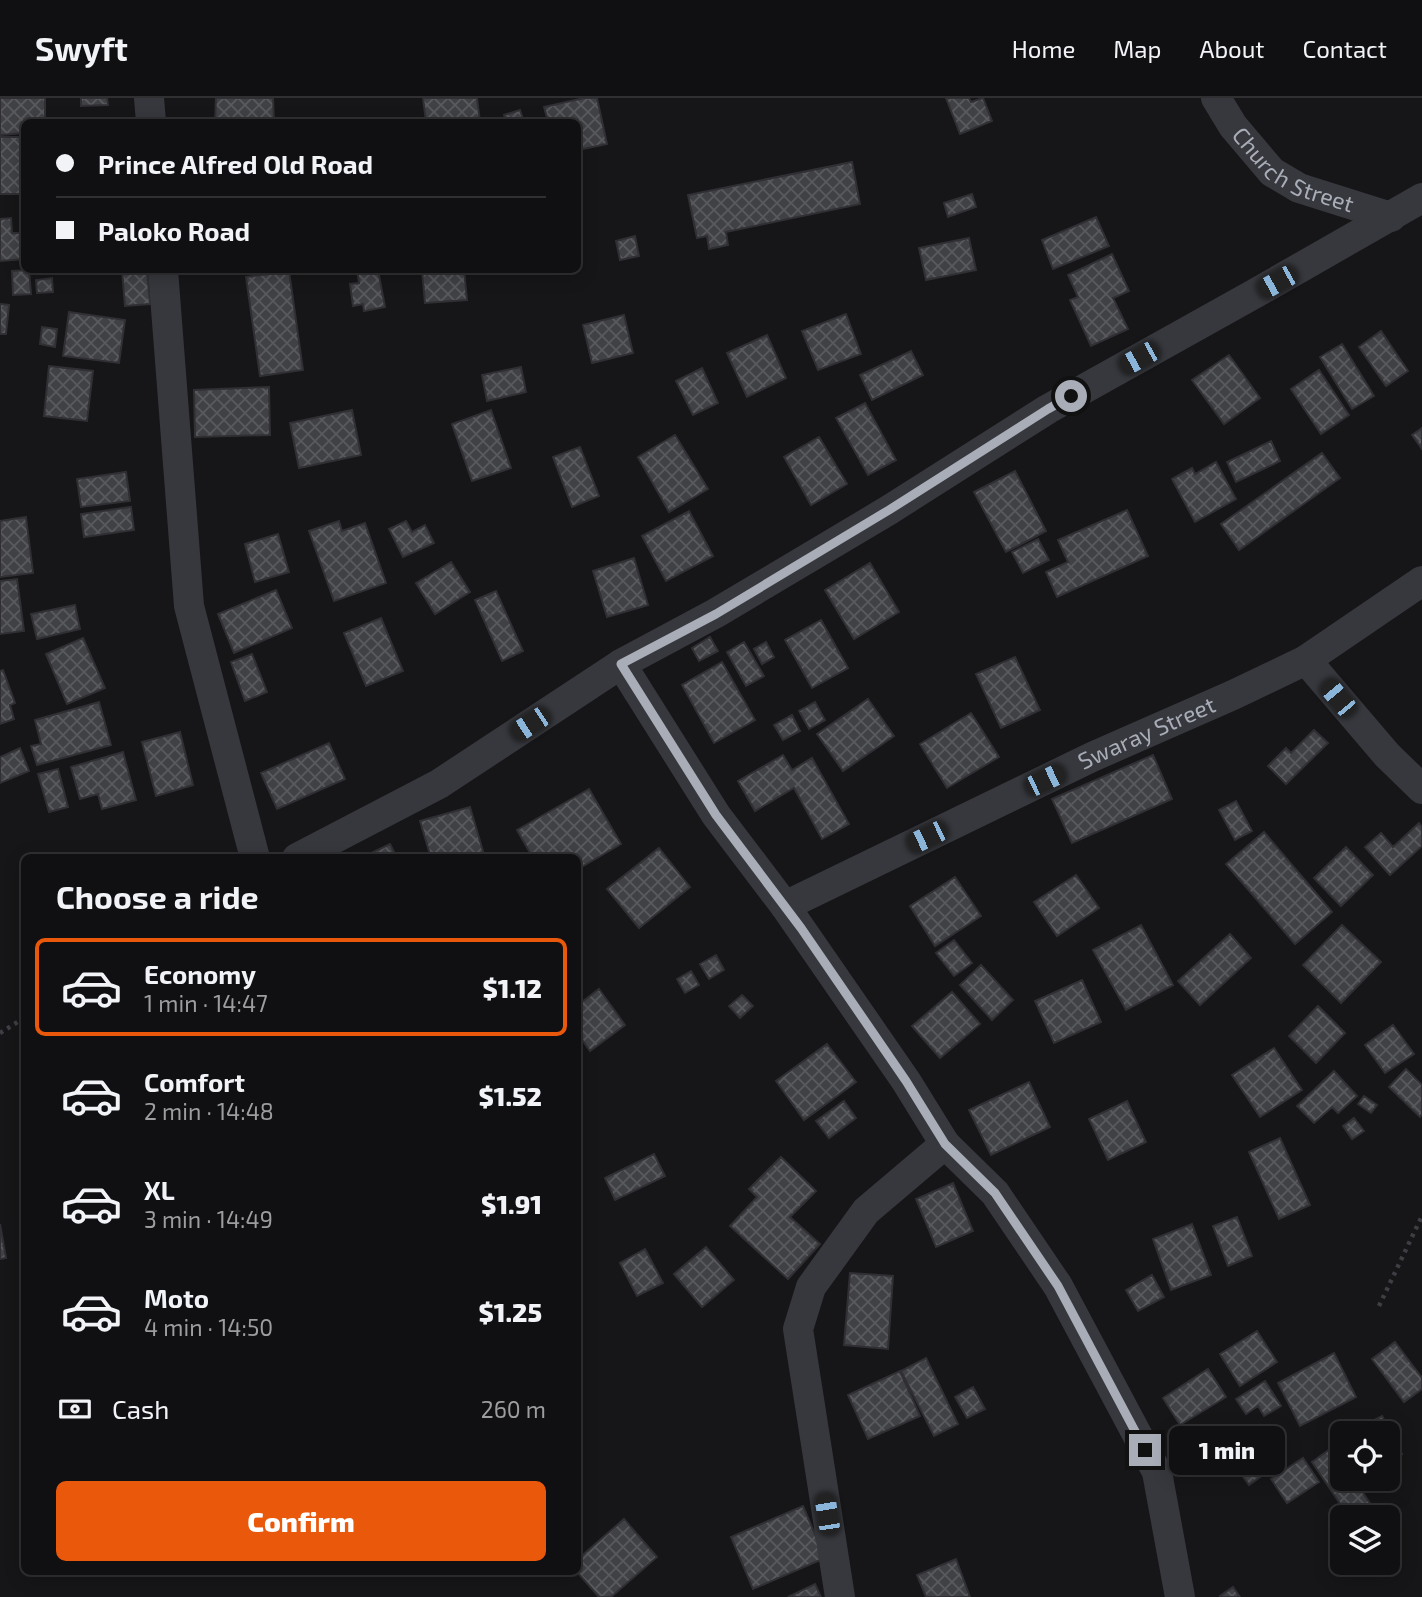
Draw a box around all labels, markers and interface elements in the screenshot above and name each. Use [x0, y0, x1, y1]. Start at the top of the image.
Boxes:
text: Swyft [35, 28, 128, 68]
text: Home [1012, 34, 1075, 63]
text: Map [1113, 34, 1161, 63]
text: About [1199, 34, 1265, 63]
text: Contact [1303, 34, 1387, 63]
street label: Church Street [1227, 121, 1358, 218]
text: Prince Alfred Old Road [98, 148, 373, 179]
text: Paloko Road [98, 215, 250, 246]
car [1254, 263, 1301, 301]
car [1116, 339, 1163, 377]
route start [1055, 380, 1087, 412]
car [1317, 675, 1360, 721]
street label: Swaray Street [1073, 690, 1219, 775]
car [507, 704, 554, 744]
car [1022, 761, 1069, 799]
car [904, 818, 951, 856]
text: Choose a ride [56, 877, 259, 915]
icon: car [60, 956, 123, 1019]
text: Economy [144, 958, 256, 989]
text: $1.12 [482, 972, 542, 1003]
text: 1 min · 14:47 [144, 989, 268, 1017]
icon: car [60, 1064, 123, 1127]
text: Comfort [144, 1066, 245, 1097]
text: $1.52 [478, 1080, 542, 1111]
text: 2 min · 14:48 [144, 1097, 274, 1125]
icon: car [60, 1172, 123, 1235]
text: XL [144, 1174, 175, 1205]
text: $1.91 [481, 1188, 542, 1219]
text: 3 min · 14:49 [144, 1205, 273, 1233]
icon: car [60, 1280, 123, 1343]
text: Moto [144, 1282, 209, 1313]
text: $1.25 [478, 1296, 542, 1327]
text: 4 min · 14:50 [144, 1313, 273, 1341]
icon: cash [56, 1390, 94, 1428]
text: Cash [112, 1393, 169, 1424]
text: 260 m [481, 1395, 546, 1423]
map controls [1330, 1421, 1400, 1575]
button: locate [1330, 1421, 1400, 1491]
callout: 1 min [1170, 1426, 1285, 1474]
route end [1129, 1434, 1161, 1466]
text: 1 min [1199, 1436, 1255, 1464]
button: Confirm [56, 1481, 546, 1561]
car [814, 1492, 841, 1536]
button: layers [1330, 1505, 1400, 1575]

